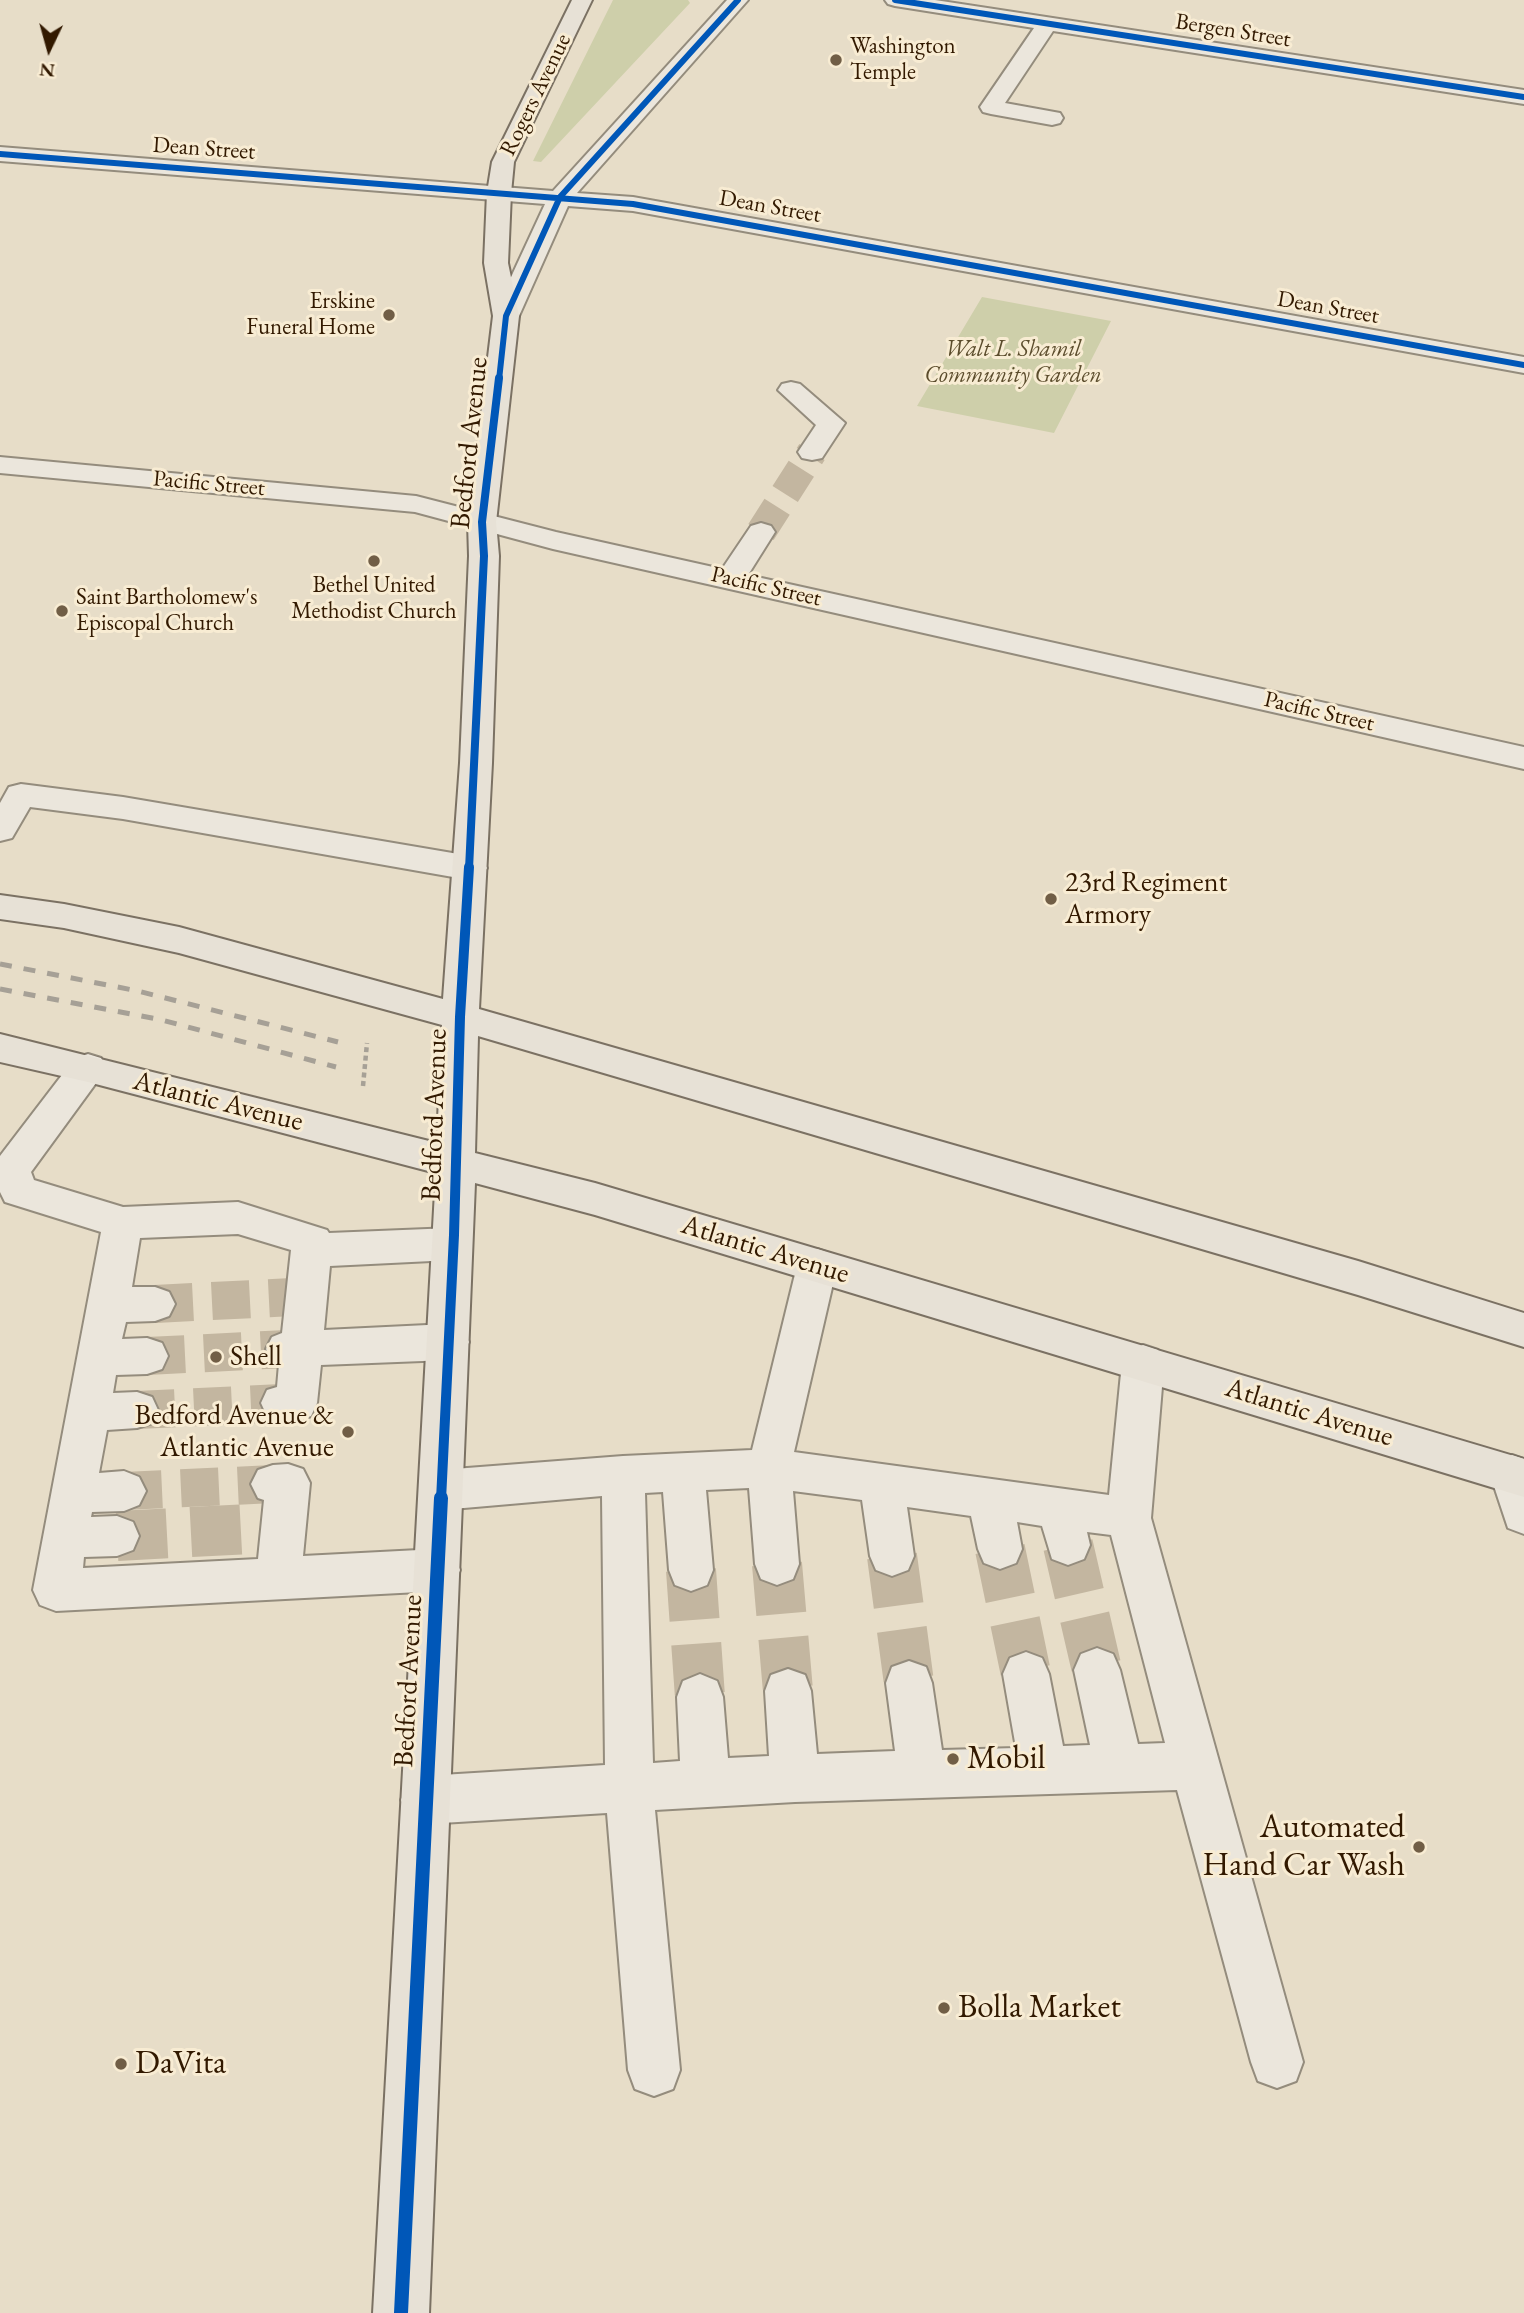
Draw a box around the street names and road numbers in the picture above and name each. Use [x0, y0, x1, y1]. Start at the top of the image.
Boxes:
street label: Bergen Street [1173, 8, 1293, 54]
street label: Rogers Avenue [495, 29, 577, 161]
street label: Dean Street [152, 132, 256, 166]
street label: Dean Street [717, 184, 823, 230]
street label: Dean Street [1275, 285, 1381, 331]
street label: Bedford Avenue [444, 355, 496, 531]
street label: Pacific Street [152, 465, 266, 503]
street label: Pacific Street [708, 561, 824, 613]
street label: Pacific Street [1261, 686, 1377, 738]
street label: Bedford Avenue [415, 1028, 455, 1202]
street label: Atlantic Avenue [130, 1065, 306, 1139]
street label: Atlantic Avenue [677, 1209, 853, 1291]
street label: Atlantic Avenue [1221, 1372, 1397, 1454]
street label: Bedford Avenue [388, 1594, 430, 1768]

